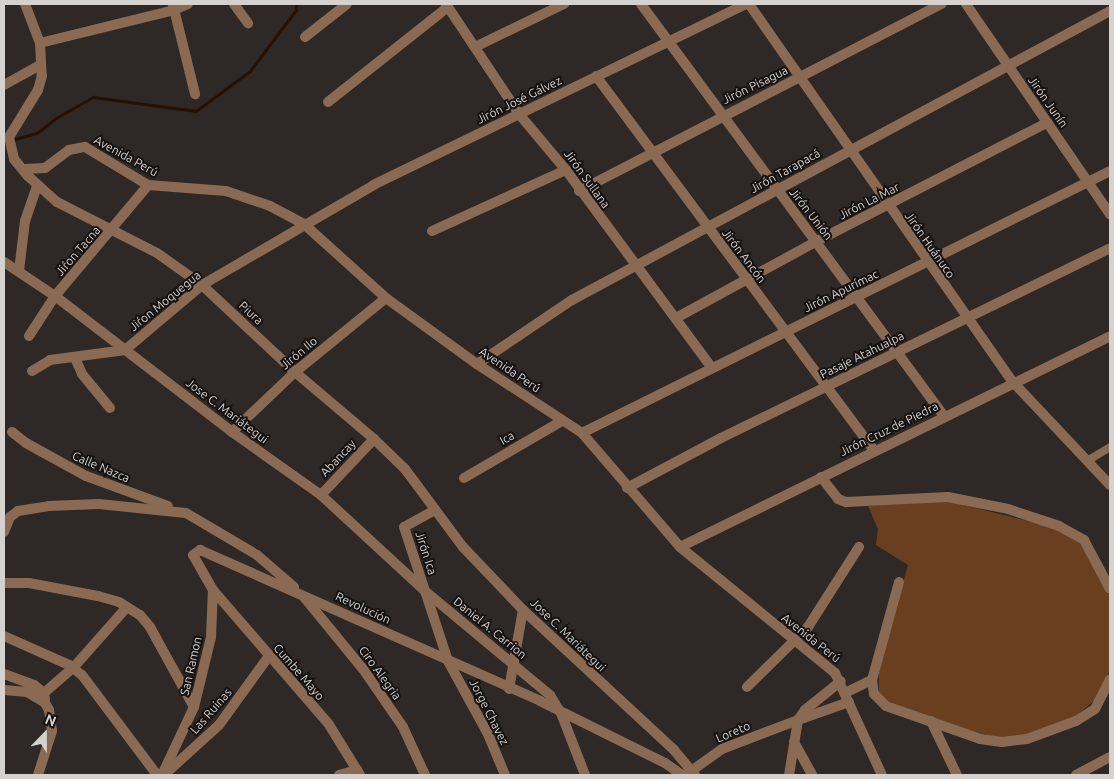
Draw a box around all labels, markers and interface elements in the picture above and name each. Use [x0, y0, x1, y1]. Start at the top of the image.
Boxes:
street label: Jirón Pisagua [720, 63, 790, 107]
street label: Jirón José Gálvez [474, 73, 564, 127]
street label: Jirón Junín [1025, 74, 1071, 130]
street label: Avenida Perú [92, 133, 160, 179]
street label: Jirón Tarapacá [747, 146, 823, 196]
street label: Jirón Sullana [561, 147, 613, 211]
street label: Jirón La Mar [836, 180, 902, 222]
street label: Jirón Unión [786, 185, 836, 243]
street label: Jirón Huánuco [902, 209, 958, 281]
street label: Jiŕon Tacna [53, 223, 103, 279]
street label: Jirón Ancón [719, 226, 769, 286]
street label: Jirón Apurímac [801, 267, 881, 315]
street label: Jiŕon Moquegua [126, 268, 204, 334]
street label: Piura [236, 298, 266, 328]
street label: Pasaje Atahualpa [818, 328, 906, 382]
street label: Jirón Ilo [278, 334, 320, 372]
street label: Avenida Perú [477, 344, 543, 396]
street label: Jose C. Mariátegui [183, 375, 271, 447]
street label: Jirón Cruz de Piedra [837, 399, 941, 459]
street label: Ica [497, 428, 517, 448]
street label: Abancay [317, 437, 359, 479]
street label: Calle Nazca [70, 448, 132, 486]
street label: Jirón Ica [412, 529, 440, 577]
street label: Revolución [333, 589, 393, 627]
street label: Daniel A. Carrion [450, 594, 530, 662]
street label: Jose C. Mariátegui [527, 595, 609, 675]
street label: Avenida Perú [779, 611, 843, 665]
street label: San Ramon [177, 635, 205, 697]
street label: Cumbe Mayo [271, 641, 327, 703]
street label: Ciro Alegria [356, 643, 404, 703]
street label: Jorge Chavez [466, 677, 512, 747]
street label: Las Ruinas [187, 685, 235, 737]
north arrow [20, 709, 70, 759]
text: N [43, 711, 58, 729]
street label: Loreto [714, 718, 752, 746]

